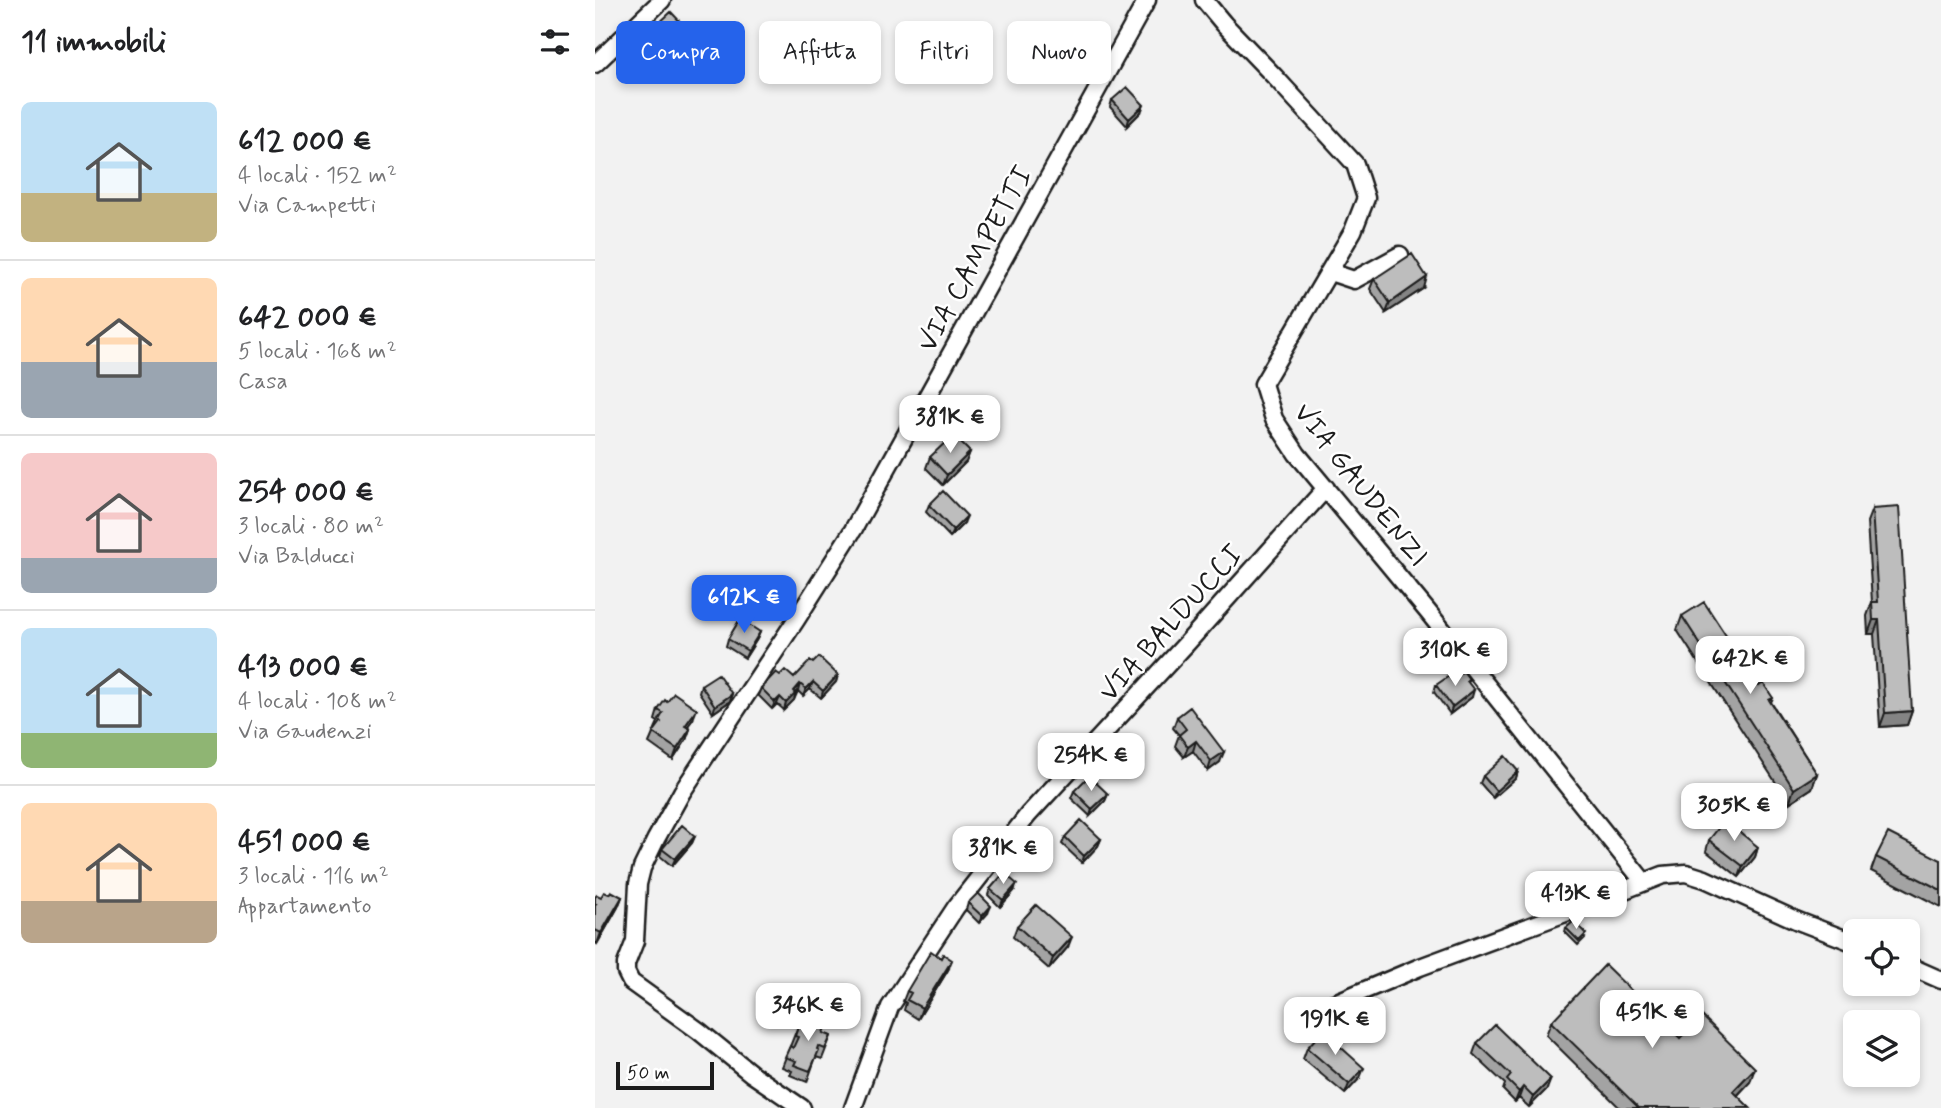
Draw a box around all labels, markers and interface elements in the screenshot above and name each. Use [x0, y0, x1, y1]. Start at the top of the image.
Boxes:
chip: Compra [616, 21, 745, 84]
chip: Affitta [759, 21, 881, 84]
chip: Filtri [895, 21, 993, 84]
chip: Nuovo [1007, 21, 1111, 84]
text: 11 immobili [21, 23, 166, 62]
icon: filters [536, 23, 574, 61]
text: 612 000 € [238, 122, 372, 161]
icon: home [77, 130, 161, 214]
street label: VIA CAMPETTI [910, 160, 1043, 359]
text: 4 locali · 152 m² [238, 161, 397, 191]
text: Via Campetti [238, 191, 376, 221]
text: 642 000 € [238, 298, 377, 337]
icon: home [77, 306, 161, 390]
text: 5 locali · 168 m² [238, 337, 397, 367]
text: Casa [238, 367, 288, 397]
pin: 381K € [893, 396, 1007, 455]
street label: VIA GAUDENZI [1284, 396, 1436, 575]
text: 381K € [915, 403, 985, 433]
text: 254 000 € [238, 473, 374, 512]
icon: home [77, 481, 161, 565]
text: 3 locali · 80 m² [238, 512, 384, 542]
street label: VIA BALDUCCI [1091, 537, 1252, 710]
text: Via Balducci [238, 542, 355, 572]
pin: 612K € [687, 576, 801, 635]
text: 612K € [708, 583, 780, 613]
pin: 310K € [1398, 628, 1512, 688]
text: 310K € [1419, 636, 1491, 666]
pin: 642K € [1693, 636, 1807, 696]
text: 642K € [1712, 644, 1788, 674]
text: 413 000 € [238, 648, 368, 687]
icon: home [77, 656, 161, 740]
text: 4 locali · 108 m² [238, 687, 397, 717]
text: Via Gaudenzi [238, 717, 372, 747]
pin: 254K € [1034, 734, 1148, 793]
text: 254K € [1054, 741, 1128, 771]
pin: 305K € [1677, 784, 1791, 843]
text: 305K € [1697, 791, 1771, 821]
text: 451 000 € [238, 823, 371, 862]
pin: 381K € [946, 826, 1060, 886]
icon: home [77, 831, 161, 915]
text: 381K € [968, 834, 1038, 864]
text: 3 locali · 116 m² [238, 862, 389, 892]
pin: 413K € [1519, 872, 1633, 931]
text: 413K € [1541, 879, 1611, 909]
text: Appartamento [238, 892, 372, 922]
map controls [1843, 919, 1920, 1087]
button: locate [1843, 919, 1920, 996]
pin: 346K € [751, 984, 865, 1043]
pin: 451K € [1595, 990, 1709, 1050]
text: 346K € [772, 991, 844, 1021]
pin: 191K € [1278, 998, 1392, 1057]
text: 451K € [1616, 998, 1688, 1028]
text: 191K € [1300, 1005, 1370, 1035]
button: layers [1843, 1010, 1920, 1087]
scale bar [616, 1059, 714, 1091]
text: 50 m [627, 1061, 670, 1086]

